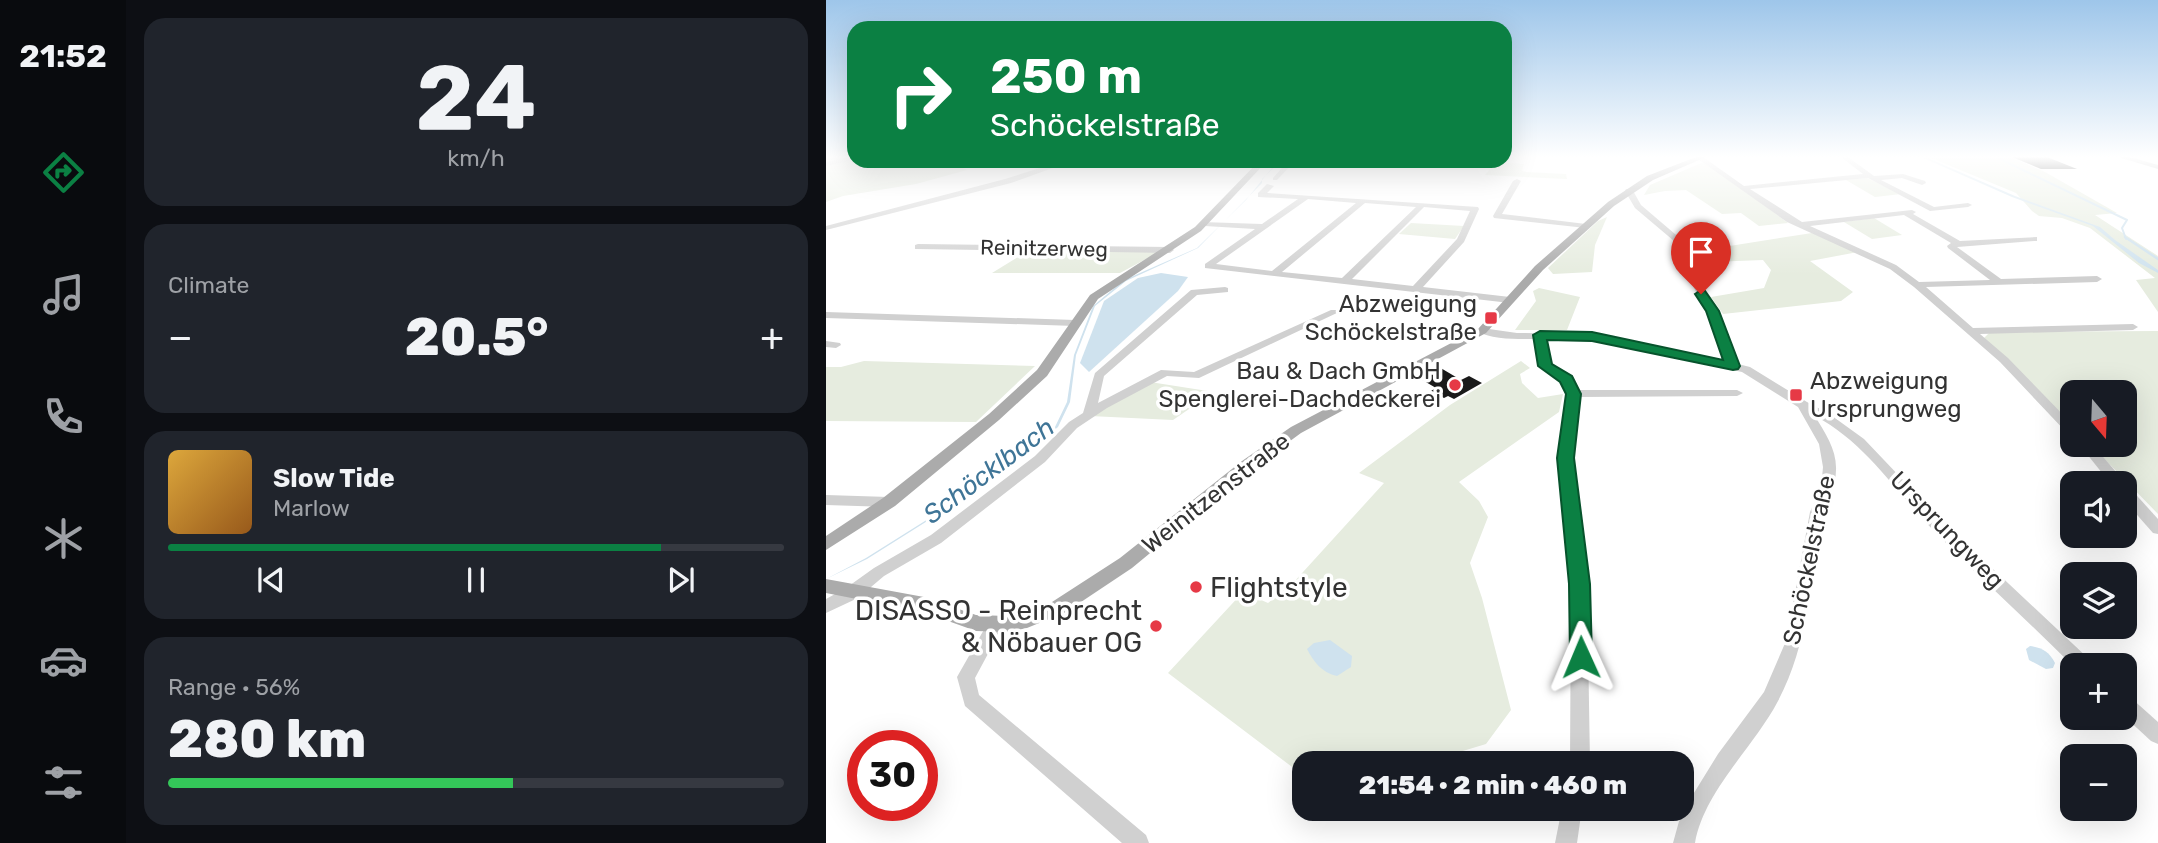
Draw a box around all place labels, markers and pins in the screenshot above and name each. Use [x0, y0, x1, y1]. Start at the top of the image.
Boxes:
pin [1671, 222, 1731, 294]
place label: Abzweigung Schöckelstraße [1305, 290, 1477, 346]
marker: Abzweigung Schöckelstraße [1483, 310, 1499, 326]
place label: Bau & Dach GmbH Spenglerei-Dachdeckerei [1159, 357, 1441, 413]
place label: Abzweigung Ursprungweg [1810, 367, 1962, 423]
marker: Bau & Dach GmbH Spenglerei-Dachdeckerei [1447, 377, 1463, 393]
marker: Abzweigung Ursprungweg [1788, 387, 1804, 403]
place label: Flightstyle [1210, 571, 1348, 604]
marker: Flightstyle [1188, 579, 1204, 595]
place label: DISASSO - Reinprecht & Nöbauer OG [855, 594, 1142, 659]
marker: DISASSO - Reinprecht & Nöbauer OG [1148, 618, 1164, 634]

